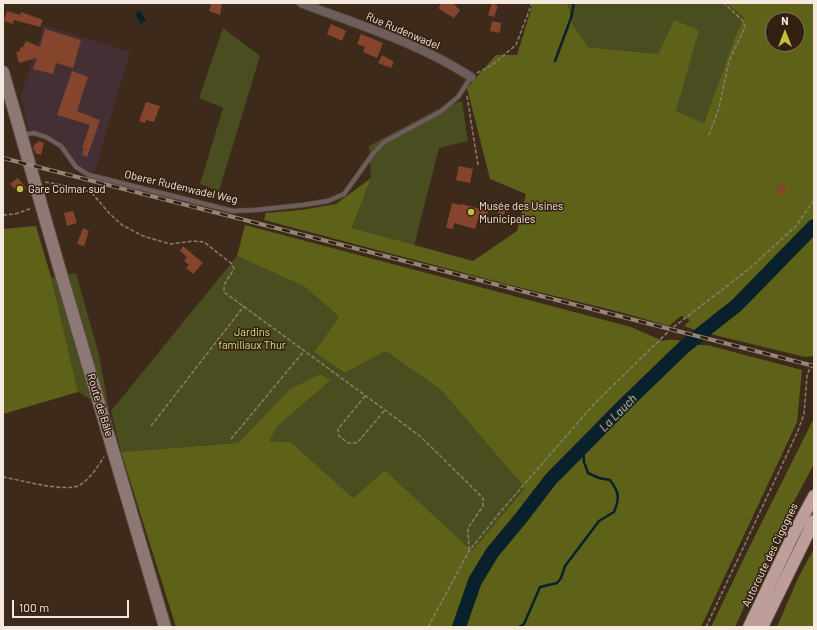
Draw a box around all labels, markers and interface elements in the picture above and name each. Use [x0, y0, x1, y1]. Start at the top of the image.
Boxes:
street label: Rue Rudenwadel [364, 10, 442, 52]
north arrow [765, 12, 805, 52]
text: N [781, 14, 789, 27]
street label: Oberer Rudenwadel Weg [123, 168, 239, 206]
place label: Gare Colmar sud [28, 182, 106, 196]
marker: Gare Colmar sud [15, 184, 25, 194]
place label: Musée des Usines Municipales [479, 199, 563, 225]
marker: Musée des Usines Municipales [466, 207, 476, 217]
park label: Jardins familiaux Thur [218, 325, 286, 351]
street label: Route de Bâle [84, 372, 116, 438]
water label: La Lauch [596, 391, 640, 435]
street label: Autoroute des Cigognes [739, 501, 801, 609]
scale bar [14, 592, 131, 618]
text: 100 m [19, 600, 49, 614]

